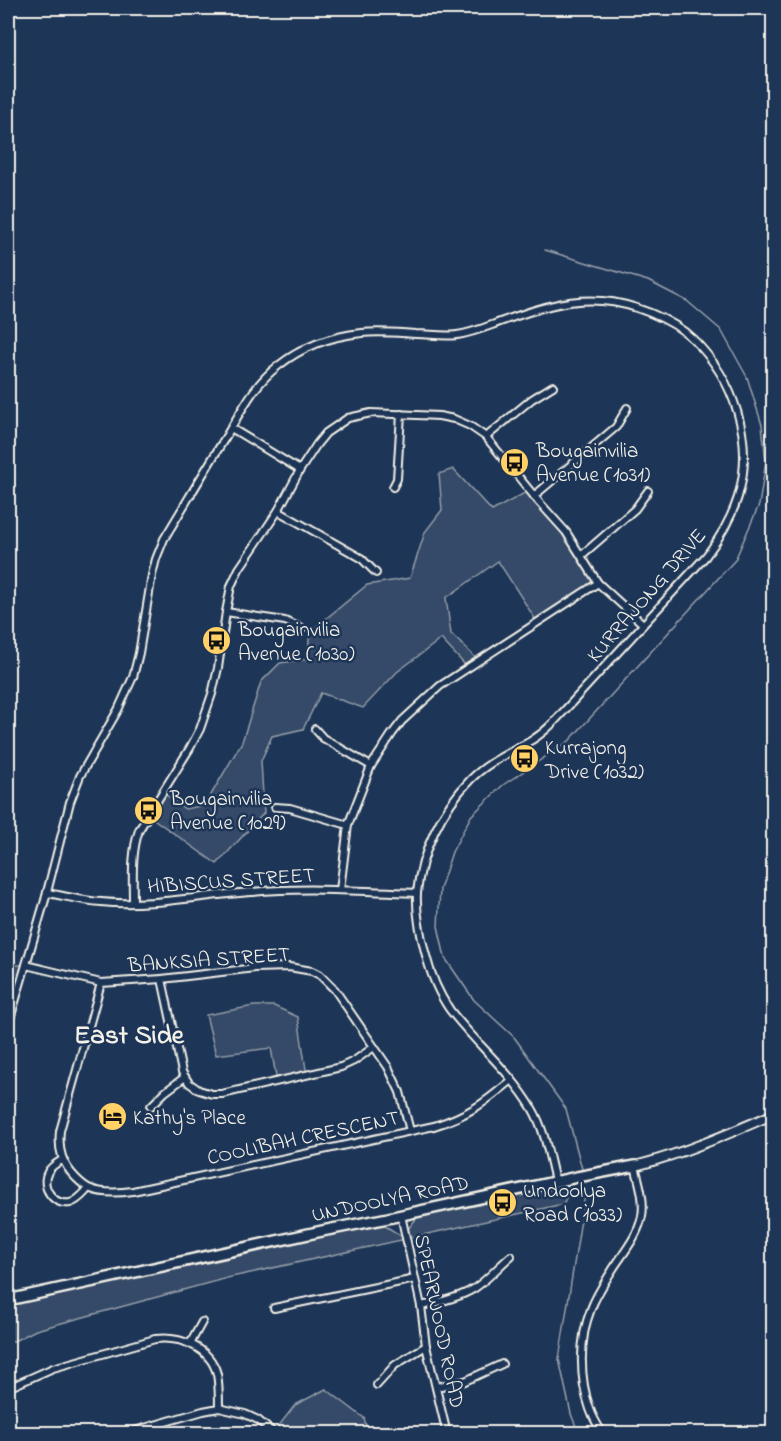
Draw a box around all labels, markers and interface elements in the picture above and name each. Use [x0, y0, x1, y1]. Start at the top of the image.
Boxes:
place label: Bougainvilia Avenue (1031) [535, 437, 650, 491]
bus stop icon: Bougainvilia Avenue (1031) [499, 446, 531, 478]
street label: KURRAJONG DRIVE [581, 522, 714, 670]
place label: Bougainvilia Avenue (1030) [237, 616, 355, 670]
bus stop icon: Bougainvilia Avenue (1030) [201, 625, 233, 657]
place label: Kurrajong Drive (1032) [544, 734, 644, 788]
bus stop icon: Kurrajong Drive (1032) [508, 743, 540, 775]
place label: Bougainvilia Avenue (1029) [169, 785, 286, 839]
bus stop icon: Bougainvilia Avenue (1029) [133, 794, 165, 826]
street label: HIBISCUS STREET [146, 861, 316, 903]
street label: BANKSIA STREET [126, 940, 291, 982]
district label: East Side [74, 1017, 185, 1056]
hotel icon: Kathy's Place [96, 1101, 128, 1133]
place label: Kathy's Place [133, 1104, 246, 1136]
street label: COOLIBAH CRESCENT [205, 1104, 402, 1174]
street label: UNDOOLYA ROAD [309, 1169, 472, 1231]
place label: Undoolya Road (1033) [523, 1177, 622, 1231]
bus stop icon: Undoolya Road (1033) [486, 1186, 518, 1218]
street label: SPEARWOOD ROAD [405, 1232, 471, 1411]

